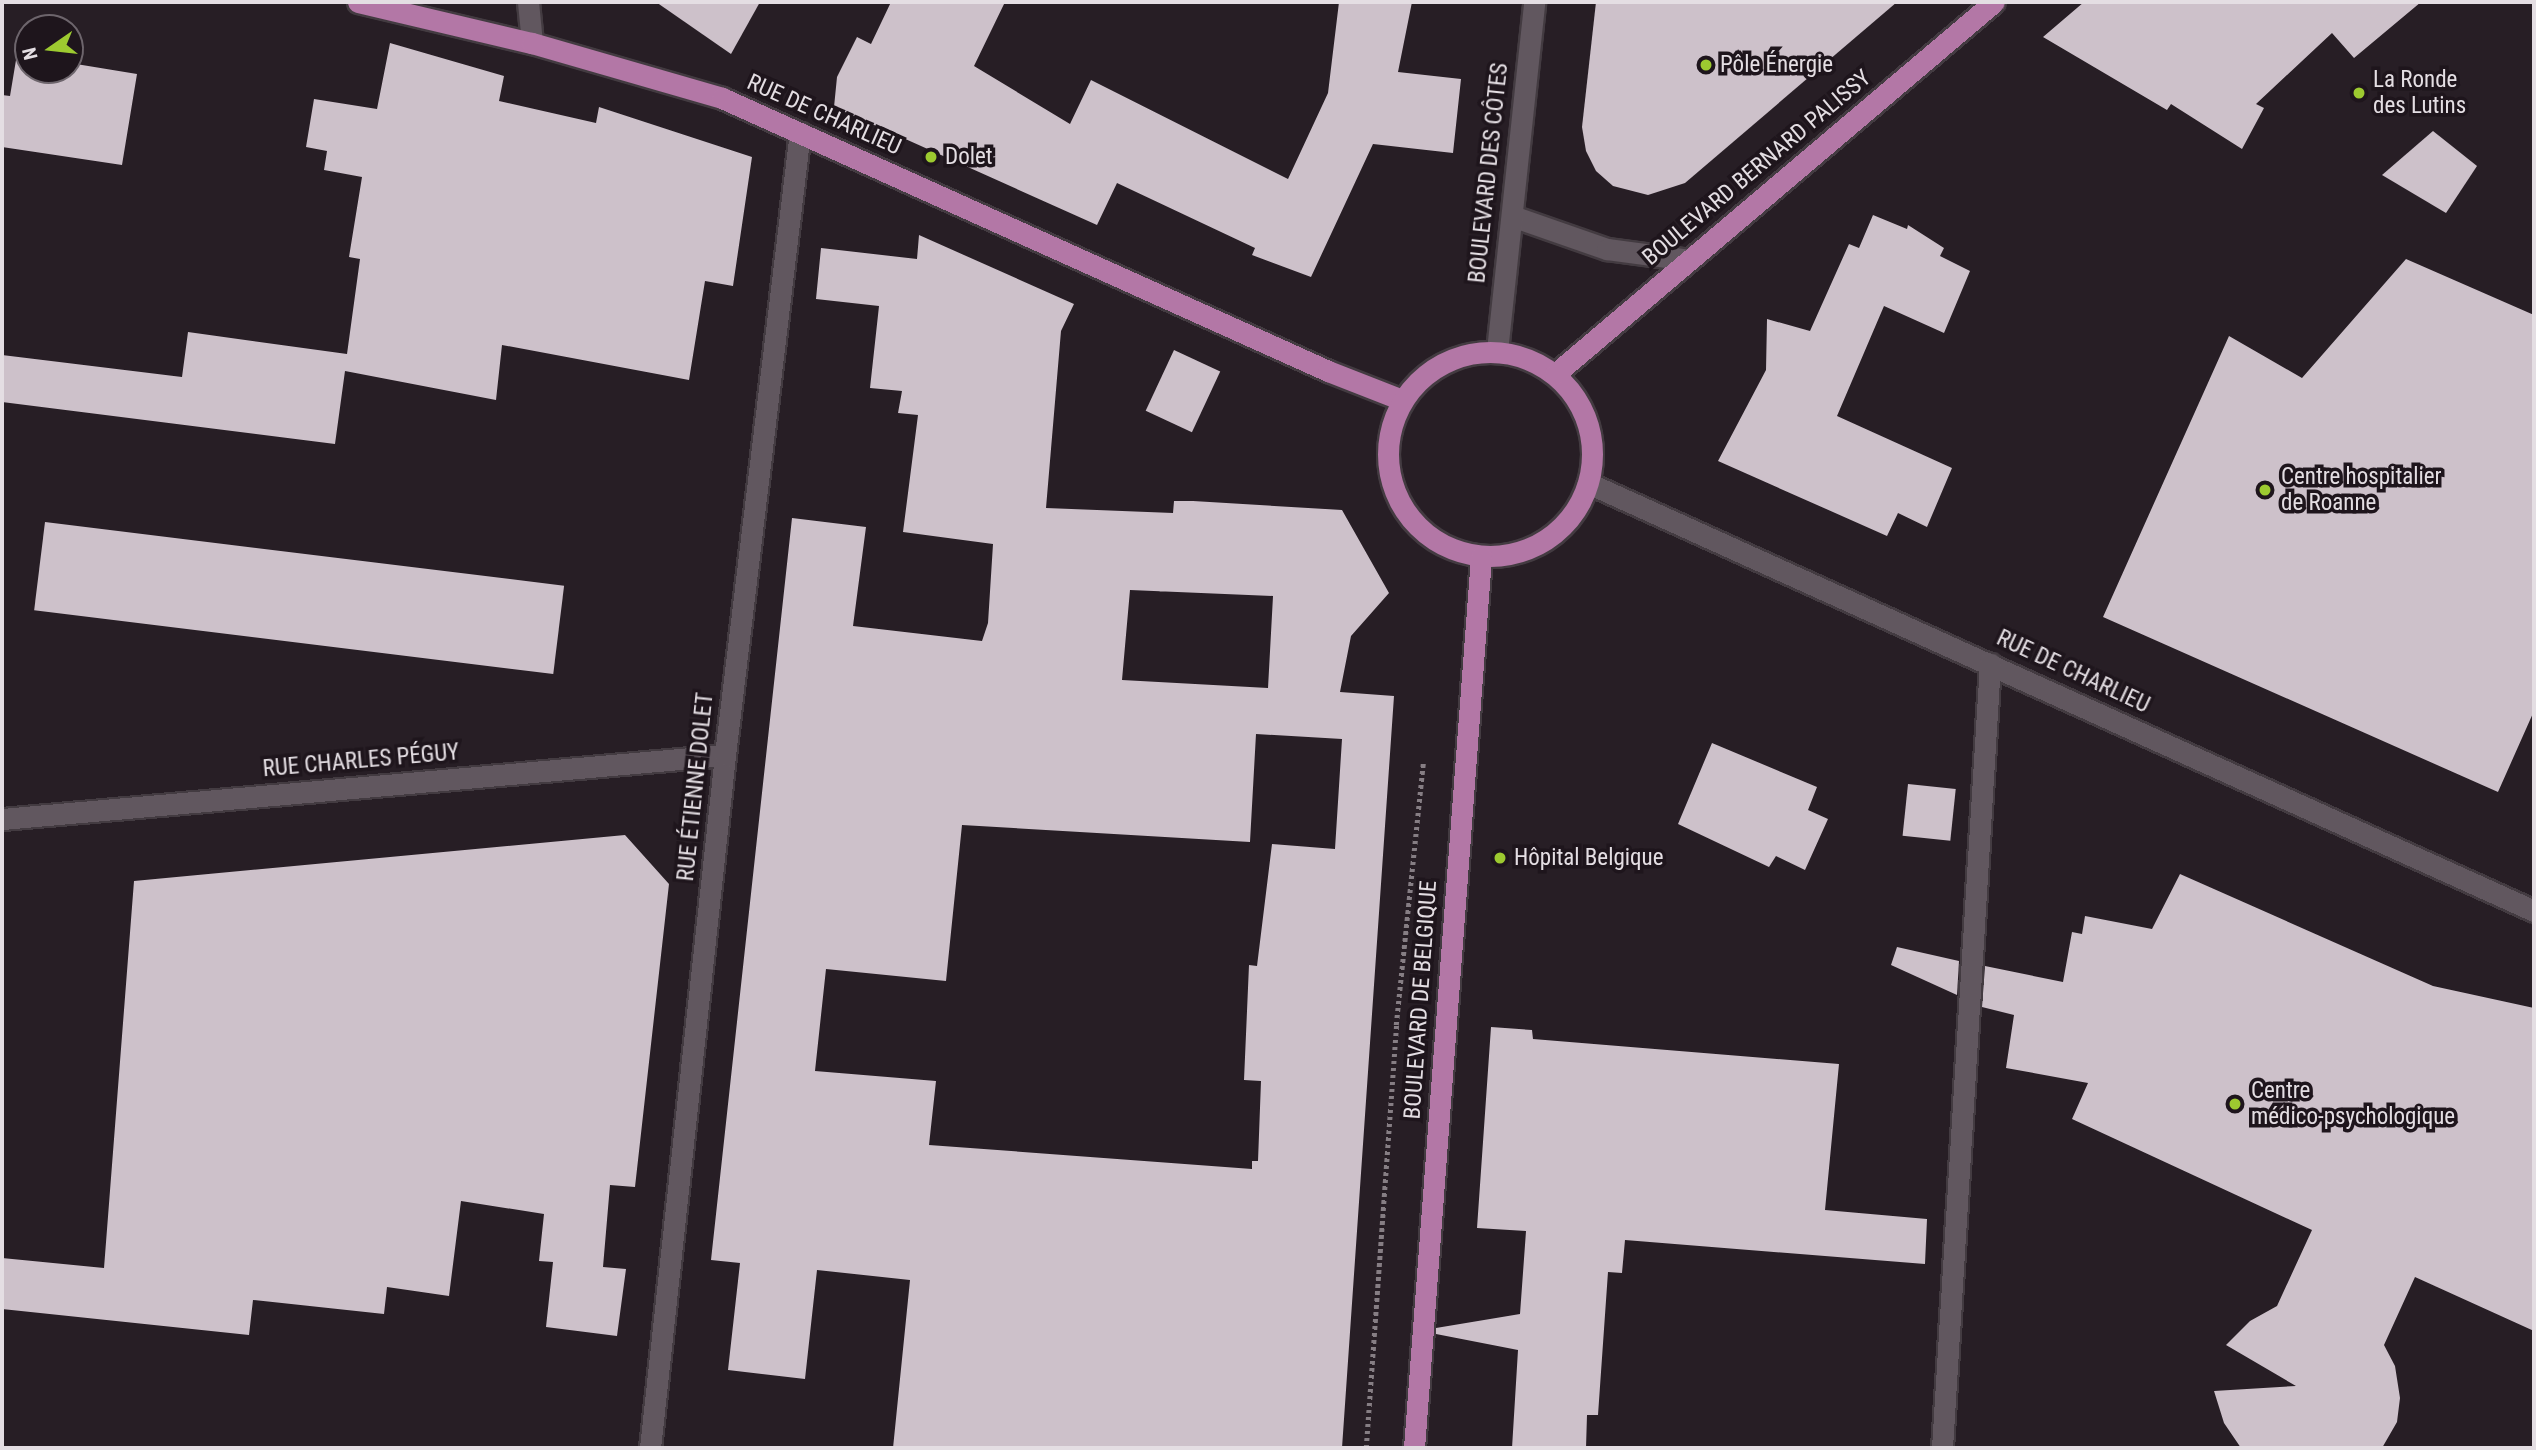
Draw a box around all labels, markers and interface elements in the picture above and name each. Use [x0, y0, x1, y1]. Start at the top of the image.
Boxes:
north arrow [14, 14, 84, 84]
text: N [18, 45, 43, 62]
place label: Pôle Énergie [1720, 51, 1833, 79]
marker: Pôle Énergie [1698, 57, 1714, 73]
street label: BOULEVARD DES CÔTES [1464, 62, 1514, 284]
street label: BOULEVARD BERNARD PALISSY [1637, 64, 1877, 272]
place label: La Ronde des Lutins [2373, 66, 2466, 120]
street label: RUE DE CHARLIEU [743, 69, 905, 161]
marker: La Ronde des Lutins [2351, 85, 2367, 101]
place label: Dolet [945, 143, 993, 171]
marker: Dolet [923, 149, 939, 165]
place label: Centre hospitalier de Roanne [2281, 463, 2442, 517]
marker: Centre hospitalier de Roanne [2255, 480, 2275, 500]
street label: RUE DE CHARLIEU [1992, 624, 2154, 720]
street label: RUE ÉTIENNE DOLET [672, 691, 720, 883]
street label: RUE CHARLES PÉGUY [262, 739, 460, 783]
place label: Hôpital Belgique [1514, 844, 1663, 872]
marker: Hôpital Belgique [1492, 850, 1508, 866]
street label: BOULEVARD DE BELGIQUE [1399, 880, 1443, 1120]
place label: Centre médico-psychologique [2251, 1077, 2455, 1131]
marker: Centre médico-psychologique [2225, 1094, 2245, 1114]

